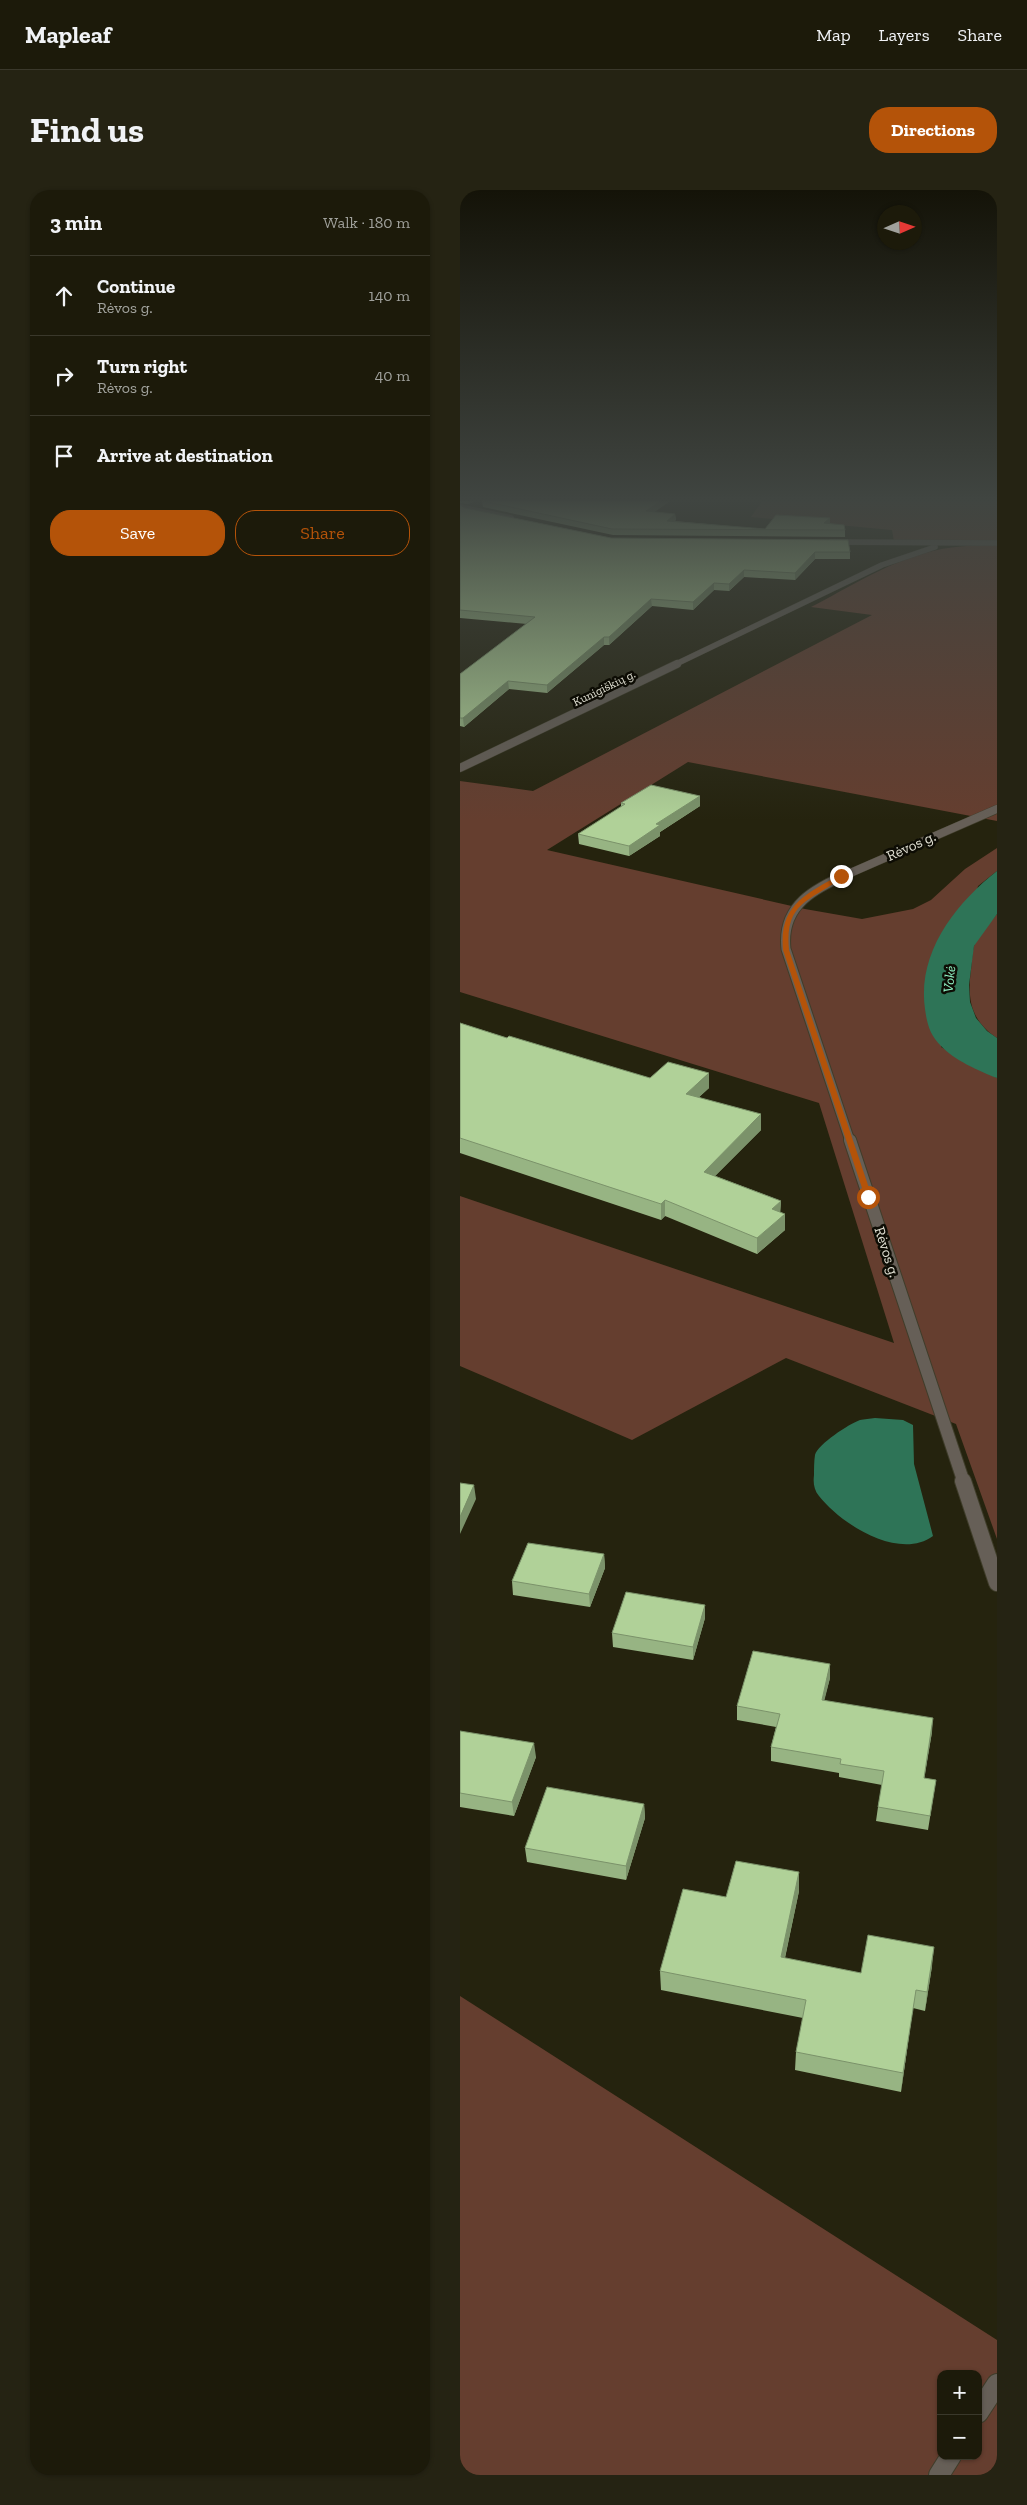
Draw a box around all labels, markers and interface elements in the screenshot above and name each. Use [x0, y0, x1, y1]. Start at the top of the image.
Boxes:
text: Mapleaf [25, 20, 111, 49]
text: Map [816, 24, 851, 46]
text: Layers [879, 24, 930, 46]
text: Share [958, 24, 1002, 46]
button: Directions [869, 107, 997, 153]
text: Find us [30, 109, 144, 151]
north arrow [877, 205, 922, 250]
text: 3 min [50, 210, 102, 235]
text: Walk · 180 m [323, 213, 410, 232]
text: Continue [97, 275, 175, 298]
icon: ahead [50, 282, 78, 310]
text: 140 m [369, 286, 410, 305]
text: Rėvos g. [97, 298, 153, 317]
text: Turn right [97, 355, 187, 378]
icon: right [50, 362, 78, 390]
text: 40 m [375, 366, 410, 385]
text: Rėvos g. [97, 378, 153, 397]
icon: arrive [50, 442, 78, 470]
text: Arrive at destination [97, 444, 273, 467]
button: Save [50, 510, 225, 556]
button: Share [235, 510, 410, 556]
street label: Kunigiškių g. [570, 667, 638, 709]
street label: Rėvos g. [884, 827, 938, 865]
route end [830, 865, 853, 888]
water label: Vokė [940, 965, 959, 993]
route start [857, 1186, 880, 1209]
street label: Rėvos g. [870, 1224, 904, 1280]
map controls [937, 2370, 982, 2460]
button: + [937, 2370, 982, 2415]
button: − [937, 2415, 982, 2460]

